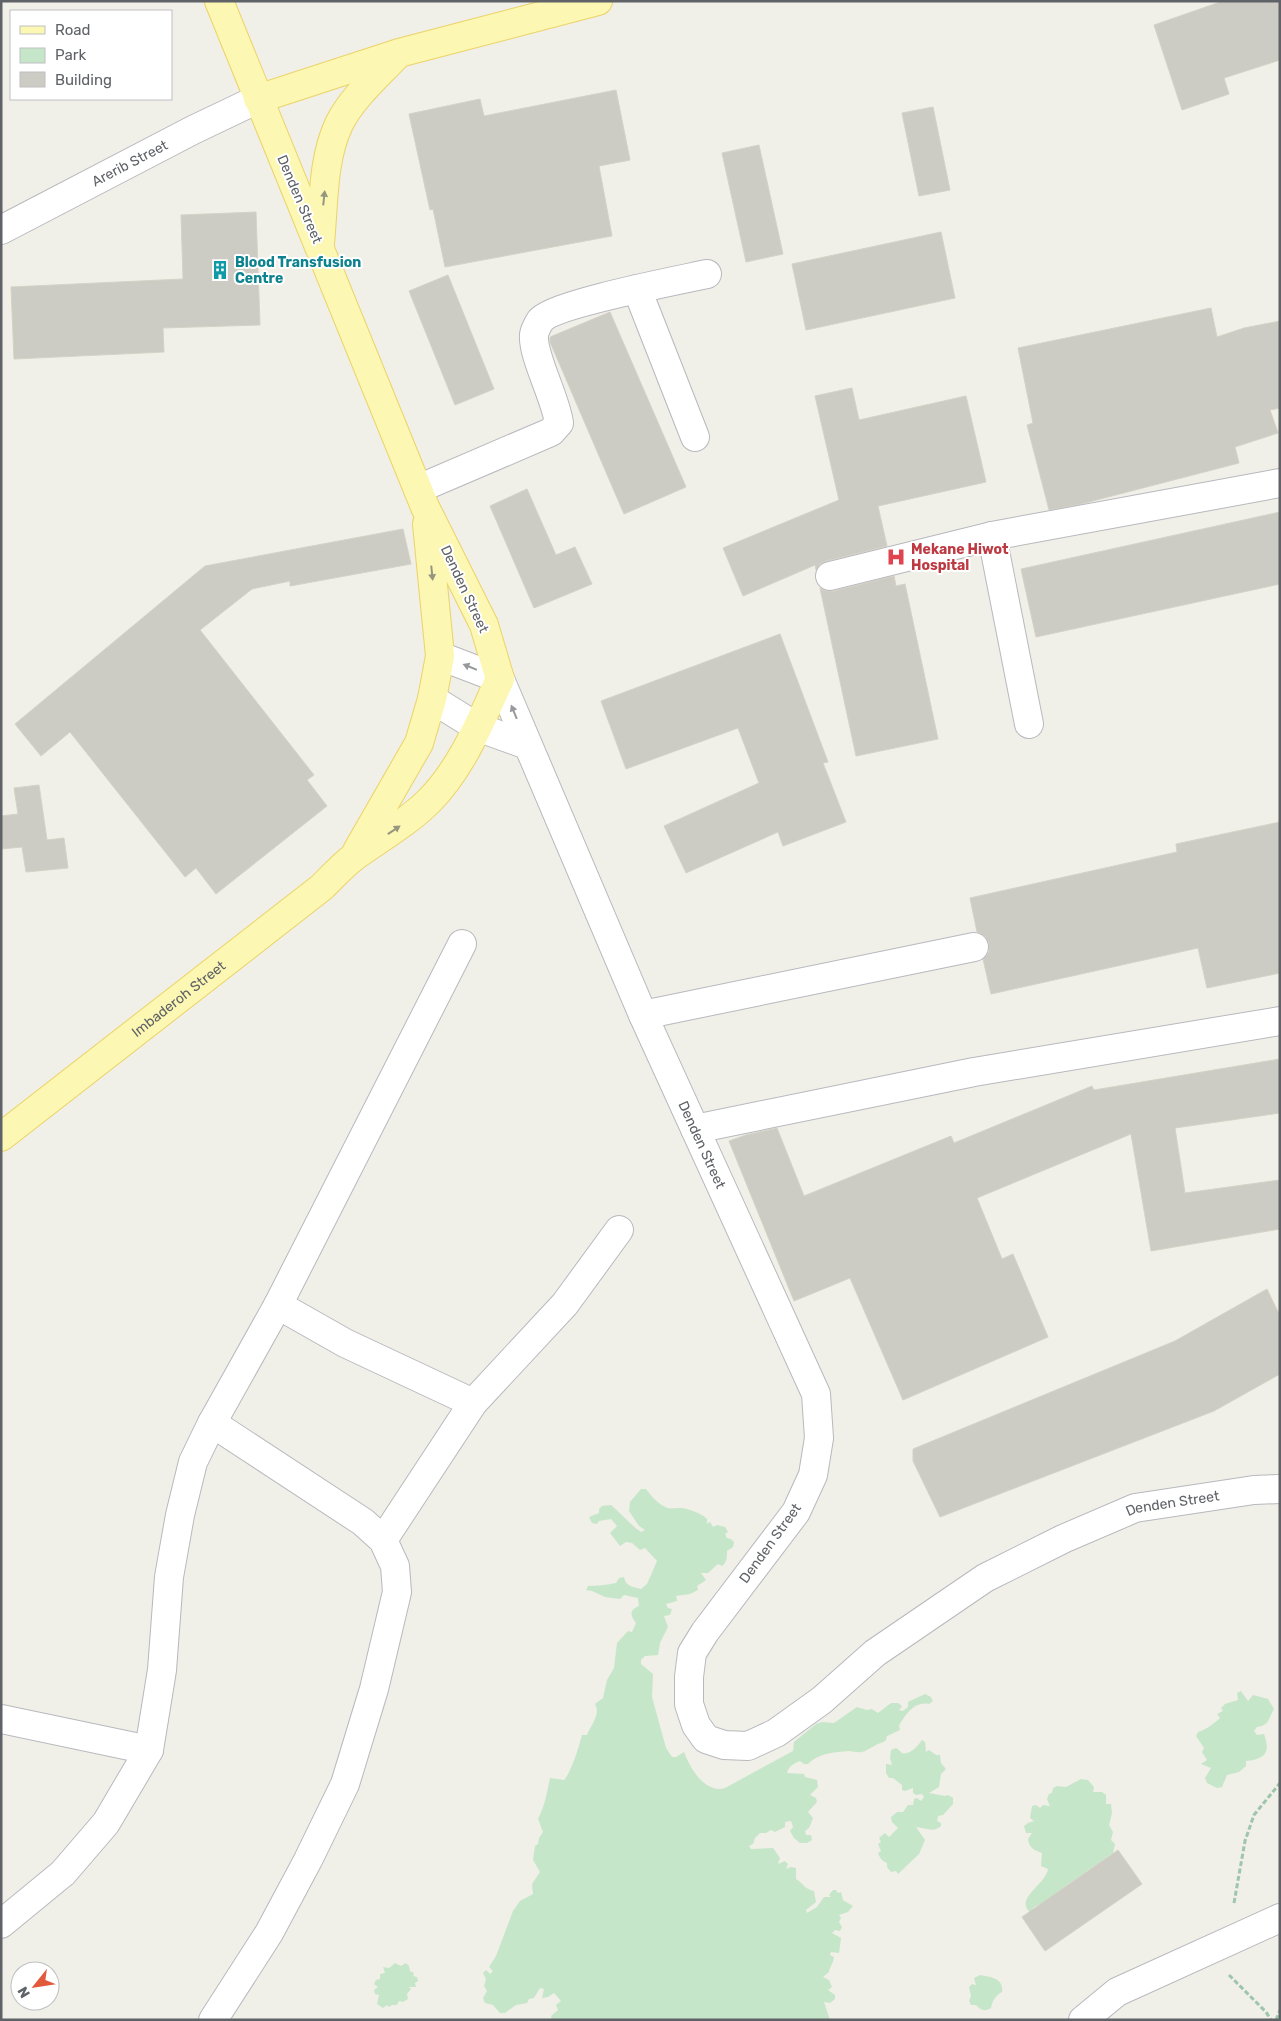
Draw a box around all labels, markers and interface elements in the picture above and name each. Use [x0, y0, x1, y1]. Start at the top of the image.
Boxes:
legend [10, 10, 172, 100]
text: Road [55, 21, 91, 39]
text: Park [55, 46, 86, 64]
text: Building [55, 71, 112, 89]
street label: Arerib Street [89, 136, 171, 190]
street label: Denden Street [273, 152, 326, 247]
one-way arrow [321, 190, 329, 206]
place label: Blood Transfusion Centre [235, 254, 361, 287]
building icon: Blood Transfusion Centre [209, 259, 231, 281]
place label: Mekane Hiwot Hospital [911, 541, 1009, 574]
street label: Denden Street [437, 543, 492, 636]
hospital icon: Mekane Hiwot Hospital [885, 546, 907, 568]
one-way arrow [428, 566, 436, 582]
one-way arrow [462, 663, 477, 671]
one-way arrow [509, 705, 517, 719]
one-way arrow [387, 825, 401, 835]
street label: Imbaderoh Street [129, 957, 230, 1041]
street label: Denden Street [674, 1098, 729, 1192]
street label: Denden Street [1123, 1487, 1221, 1520]
street label: Denden Street [736, 1500, 805, 1587]
north arrow [10, 1961, 60, 2011]
text: N [14, 1984, 34, 2001]

